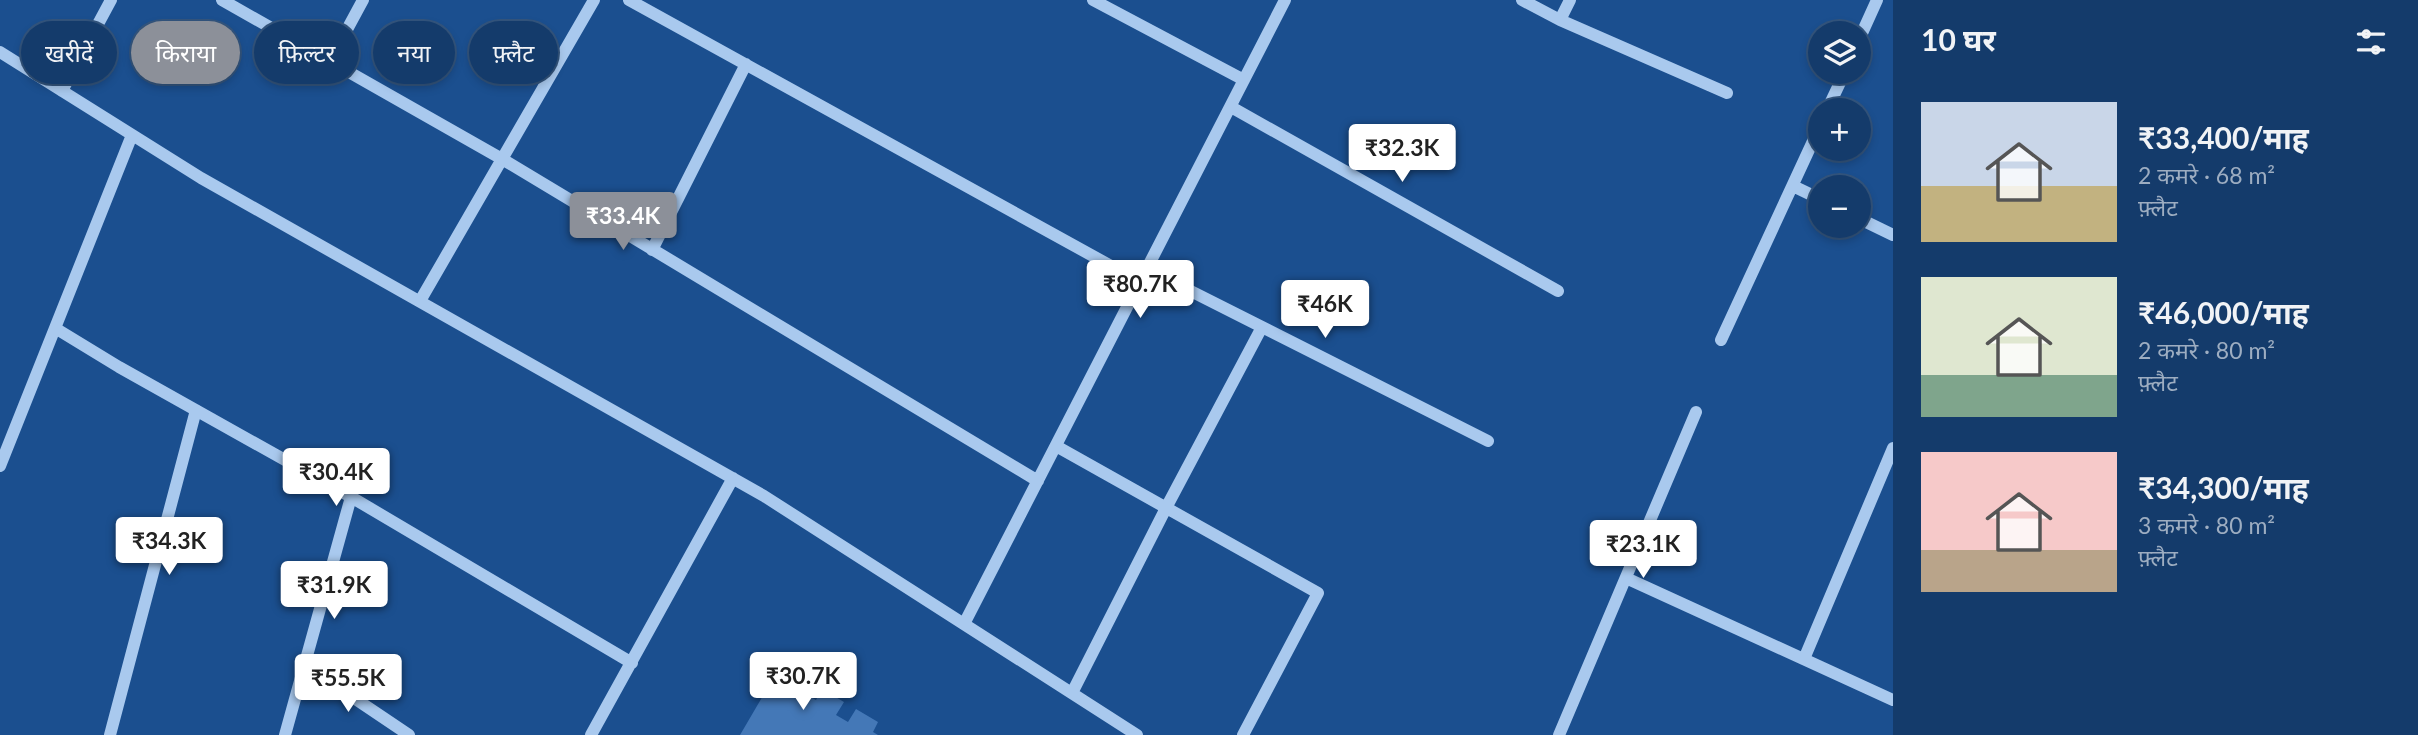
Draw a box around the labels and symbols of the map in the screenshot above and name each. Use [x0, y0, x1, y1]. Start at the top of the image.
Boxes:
pin: ₹32.3K [1345, 124, 1459, 184]
pin: ₹33.4K [566, 192, 680, 252]
pin: ₹80.7K [1083, 260, 1197, 320]
pin: ₹46K [1284, 280, 1366, 340]
pin: ₹30.4K [279, 448, 393, 508]
pin: ₹34.3K [112, 518, 226, 577]
pin: ₹23.1K [1586, 520, 1700, 580]
pin: ₹31.9K [277, 562, 391, 621]
pin: ₹30.7K [746, 652, 860, 712]
pin: ₹55.5K [291, 654, 405, 714]

